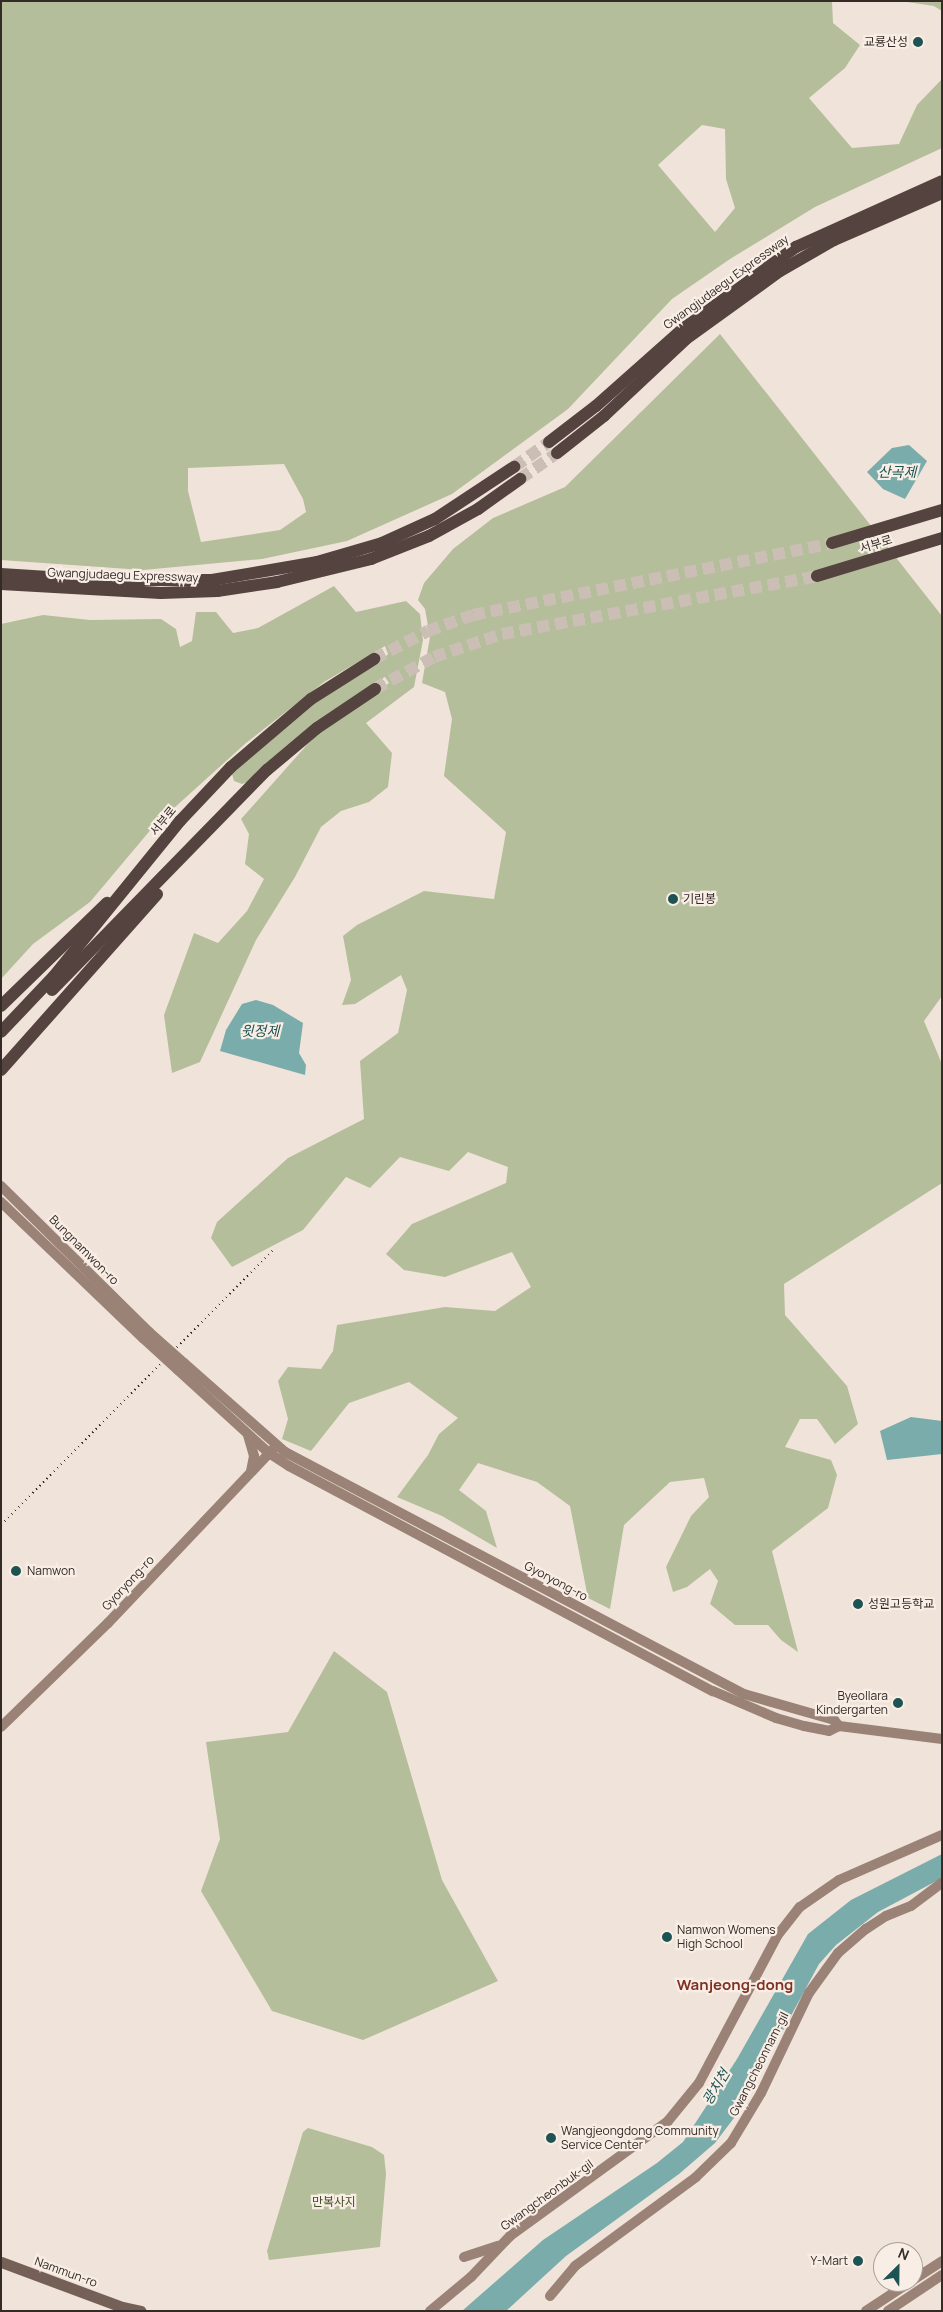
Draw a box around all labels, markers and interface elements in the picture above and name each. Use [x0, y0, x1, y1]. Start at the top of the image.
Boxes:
place label: 교룡산성 [864, 35, 908, 49]
marker: 교룡산성 [912, 36, 924, 48]
street label: Gwangjudaegu Expressway [661, 232, 791, 332]
water label: 산곡제 [878, 464, 916, 480]
street label: 서부로 [858, 532, 894, 556]
street label: Gwangjudaegu Expressway [47, 565, 199, 585]
street label: 서부로 [147, 804, 179, 838]
place label: 기린봉 [683, 892, 716, 906]
marker: 기린봉 [667, 893, 679, 905]
water label: 윗정제 [241, 1023, 279, 1039]
street label: Bungnamwon-ro [46, 1212, 122, 1288]
street label: Gyoryong-ro [99, 1553, 157, 1613]
street label: Gyoryong-ro [522, 1558, 590, 1604]
marker: Namwon [9, 1564, 23, 1578]
place label: Namwon [27, 1564, 75, 1578]
place label: 성원고등학교 [868, 1597, 934, 1611]
marker: 성원고등학교 [852, 1598, 864, 1610]
place label: Byeollara Kindergarten [816, 1689, 888, 1717]
marker: Byeollara Kindergarten [892, 1697, 904, 1709]
place label: Namwon Womens High School [677, 1923, 776, 1951]
marker: Namwon Womens High School [661, 1931, 673, 1943]
district label: Wanjeong-dong [677, 1976, 793, 1994]
street label: Gwangcheonnam-gil [726, 2010, 792, 2118]
water label: 광치천 [699, 2066, 733, 2108]
place label: Wangjeongdong Community Service Center [561, 2124, 719, 2152]
marker: Wangjeongdong Community Service Center [545, 2132, 557, 2144]
street label: Gwangcheonbuk-gil [498, 2157, 596, 2233]
park label: 만복사지 [312, 2195, 356, 2209]
north arrow [873, 2242, 923, 2292]
text: N [895, 2243, 912, 2264]
street label: Nammun-ro [33, 2254, 99, 2290]
place label: Y-Mart [810, 2254, 848, 2268]
marker: Y-Mart [852, 2255, 864, 2267]

